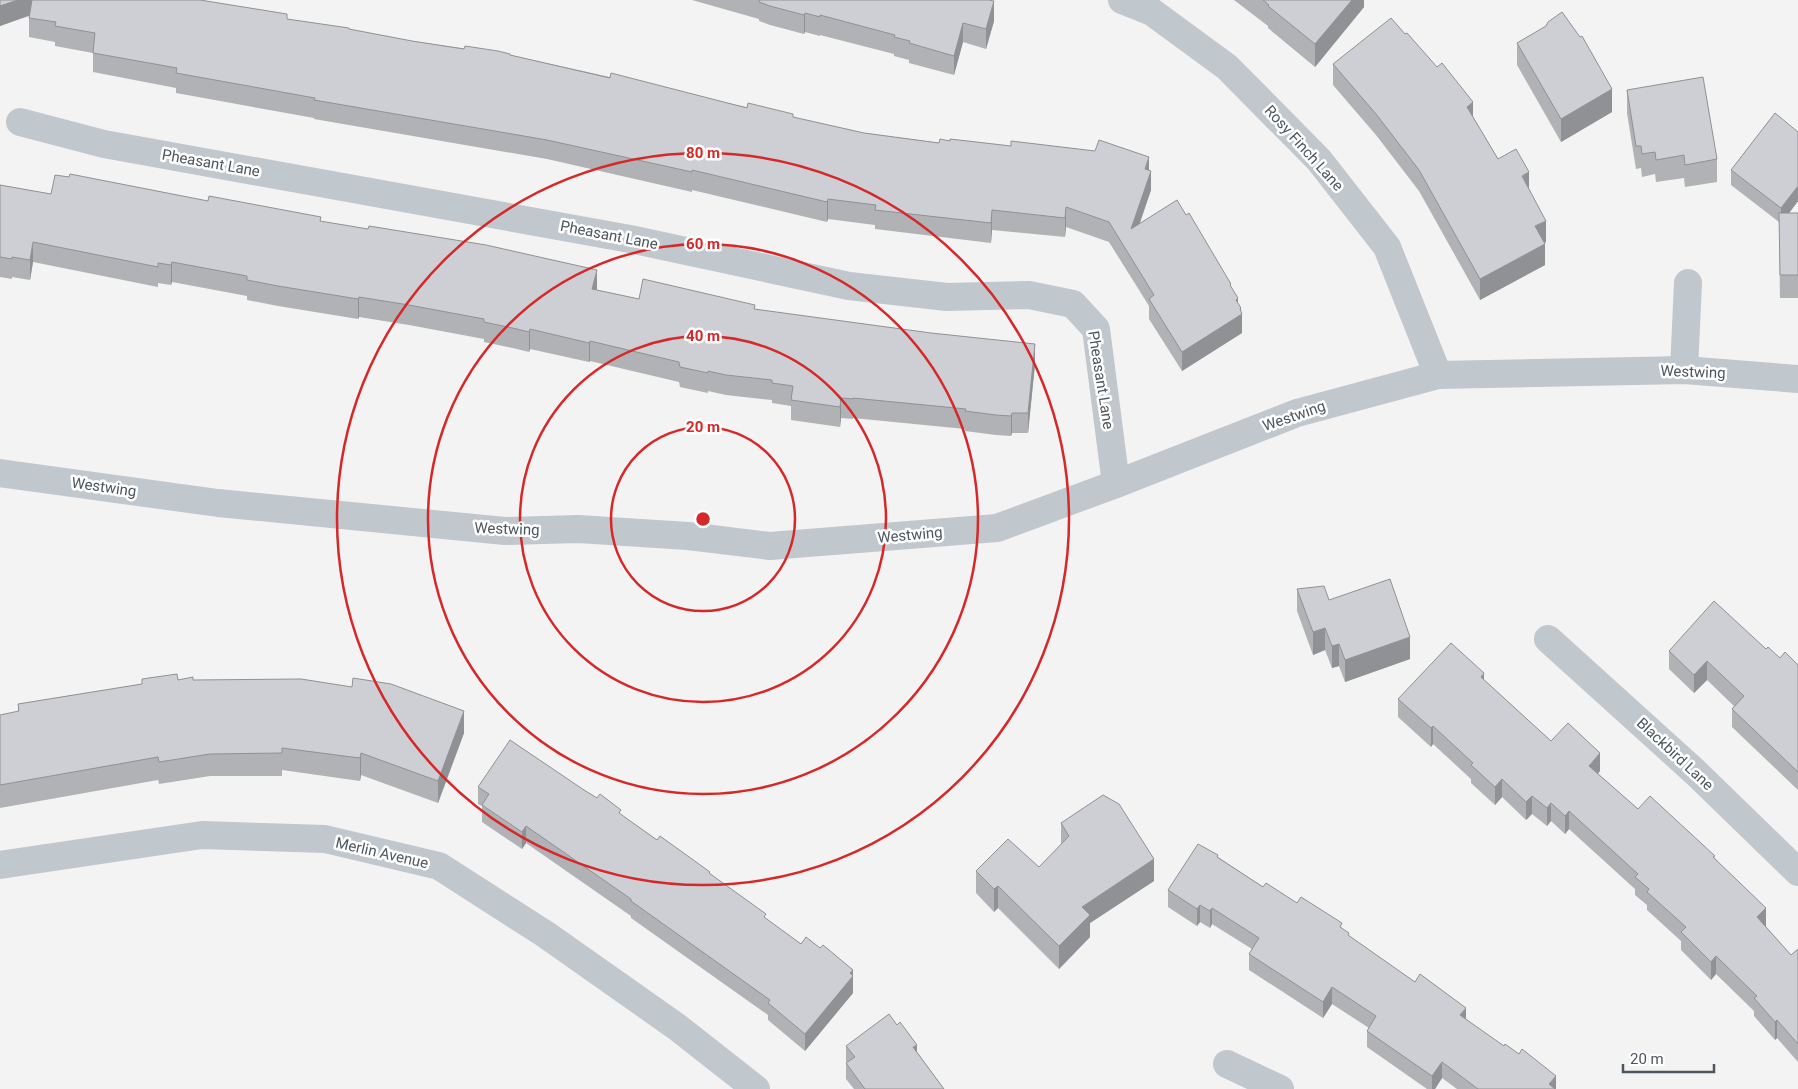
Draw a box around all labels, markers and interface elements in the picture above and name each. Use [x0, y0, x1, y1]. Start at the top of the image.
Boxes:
street label: Rosy Finch Lane [1261, 102, 1347, 195]
text: 80 m [686, 144, 720, 162]
street label: Pheasant Lane [161, 146, 261, 180]
street label: Pheasant Lane [559, 217, 659, 253]
text: 60 m [686, 235, 720, 253]
text: 40 m [686, 327, 720, 345]
street label: Pheasant Lane [1084, 330, 1118, 430]
street label: Westwing [1660, 362, 1726, 382]
street label: Westwing [1260, 397, 1328, 435]
text: 20 m [686, 418, 720, 436]
street label: Westwing [70, 474, 138, 500]
centre of rings [694, 510, 712, 528]
street label: Westwing [474, 519, 540, 539]
street label: Westwing [877, 523, 943, 547]
street label: Blackbird Lane [1633, 714, 1717, 794]
street label: Merlin Avenue [334, 834, 430, 872]
scale bar [1623, 1042, 1714, 1074]
text: 20 m [1630, 1050, 1664, 1068]

